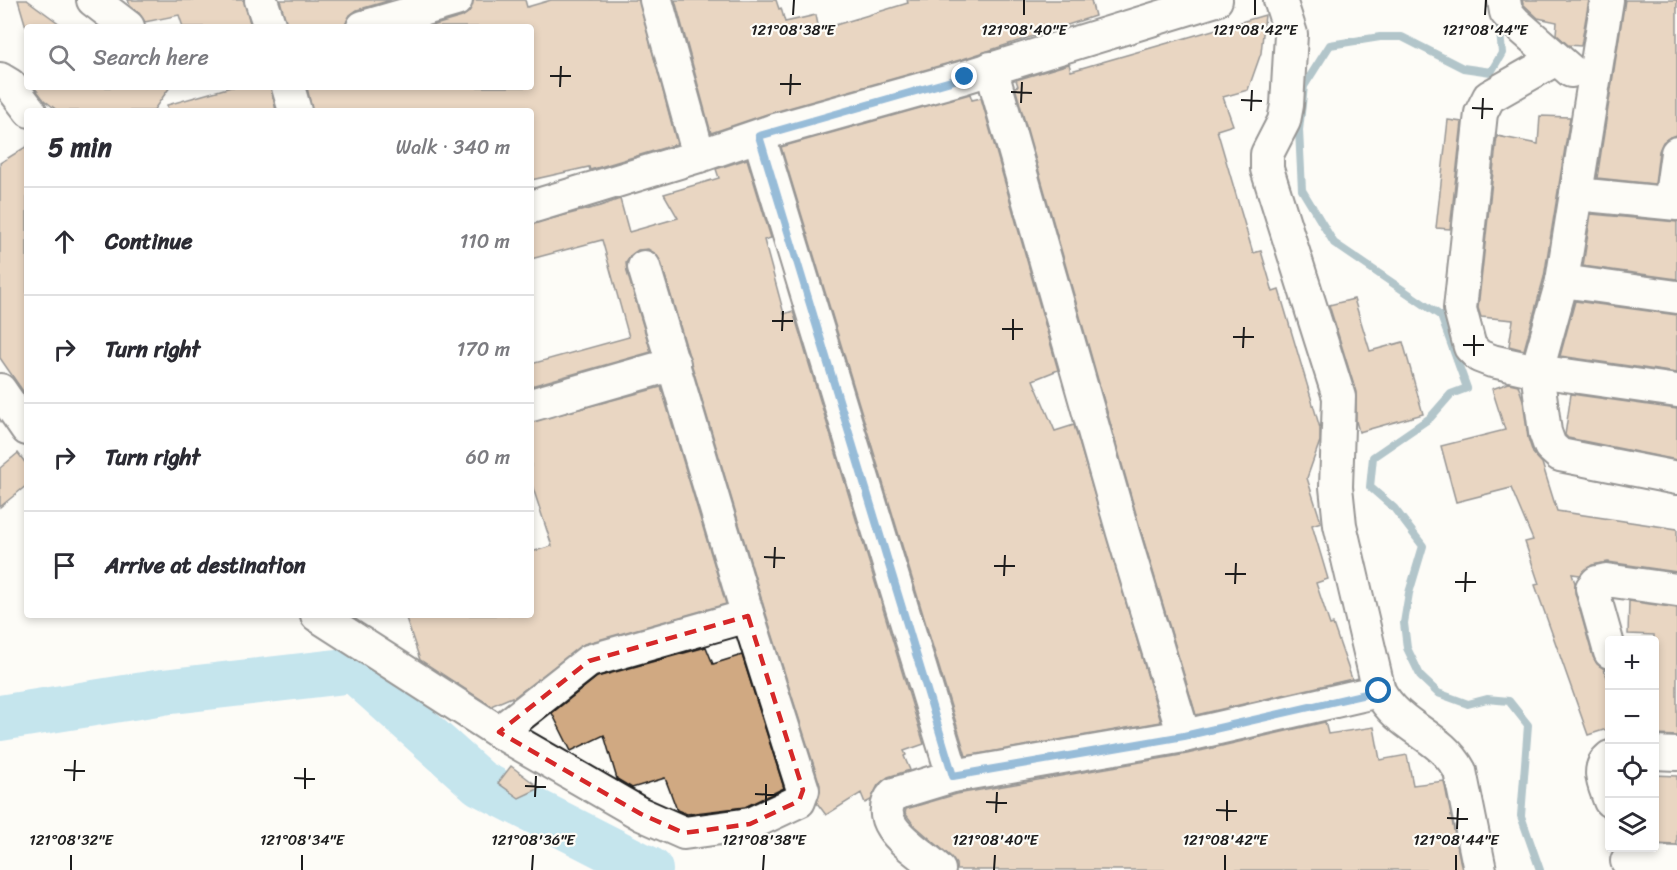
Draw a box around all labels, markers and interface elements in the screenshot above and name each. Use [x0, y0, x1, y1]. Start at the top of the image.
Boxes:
text: 121°08'38"E [751, 17, 837, 43]
text: 121°08'40"E [981, 17, 1068, 43]
text: 121°08'42"E [1213, 17, 1299, 43]
text: 121°08'44"E [1442, 17, 1529, 43]
search box [24, 24, 534, 90]
text: Search here [93, 38, 209, 77]
icon: search [45, 41, 78, 74]
route end [951, 63, 977, 89]
text: 5 min [48, 124, 112, 170]
text: Walk · 340 m [396, 130, 510, 165]
text: Continue [105, 222, 193, 261]
text: 110 m [460, 224, 510, 259]
icon: ahead [48, 225, 81, 258]
text: Turn right [105, 330, 200, 369]
text: 170 m [457, 332, 510, 367]
icon: right [48, 333, 81, 366]
text: Turn right [105, 438, 200, 477]
text: 60 m [465, 440, 510, 475]
icon: right [48, 441, 81, 474]
text: Arrive at destination [105, 546, 306, 585]
icon: arrive [48, 549, 81, 582]
map controls [1605, 636, 1659, 852]
button: + [1605, 636, 1659, 690]
route start [1365, 677, 1391, 703]
button: − [1605, 690, 1659, 744]
button: locate [1605, 744, 1659, 798]
button: layers [1605, 798, 1659, 852]
text: 121°08'32"E [29, 827, 114, 853]
text: 121°08'34"E [260, 827, 346, 853]
text: 121°08'36"E [491, 827, 576, 853]
text: 121°08'38"E [722, 827, 808, 853]
text: 121°08'40"E [952, 827, 1039, 853]
text: 121°08'42"E [1183, 827, 1269, 853]
text: 121°08'44"E [1413, 827, 1500, 853]

